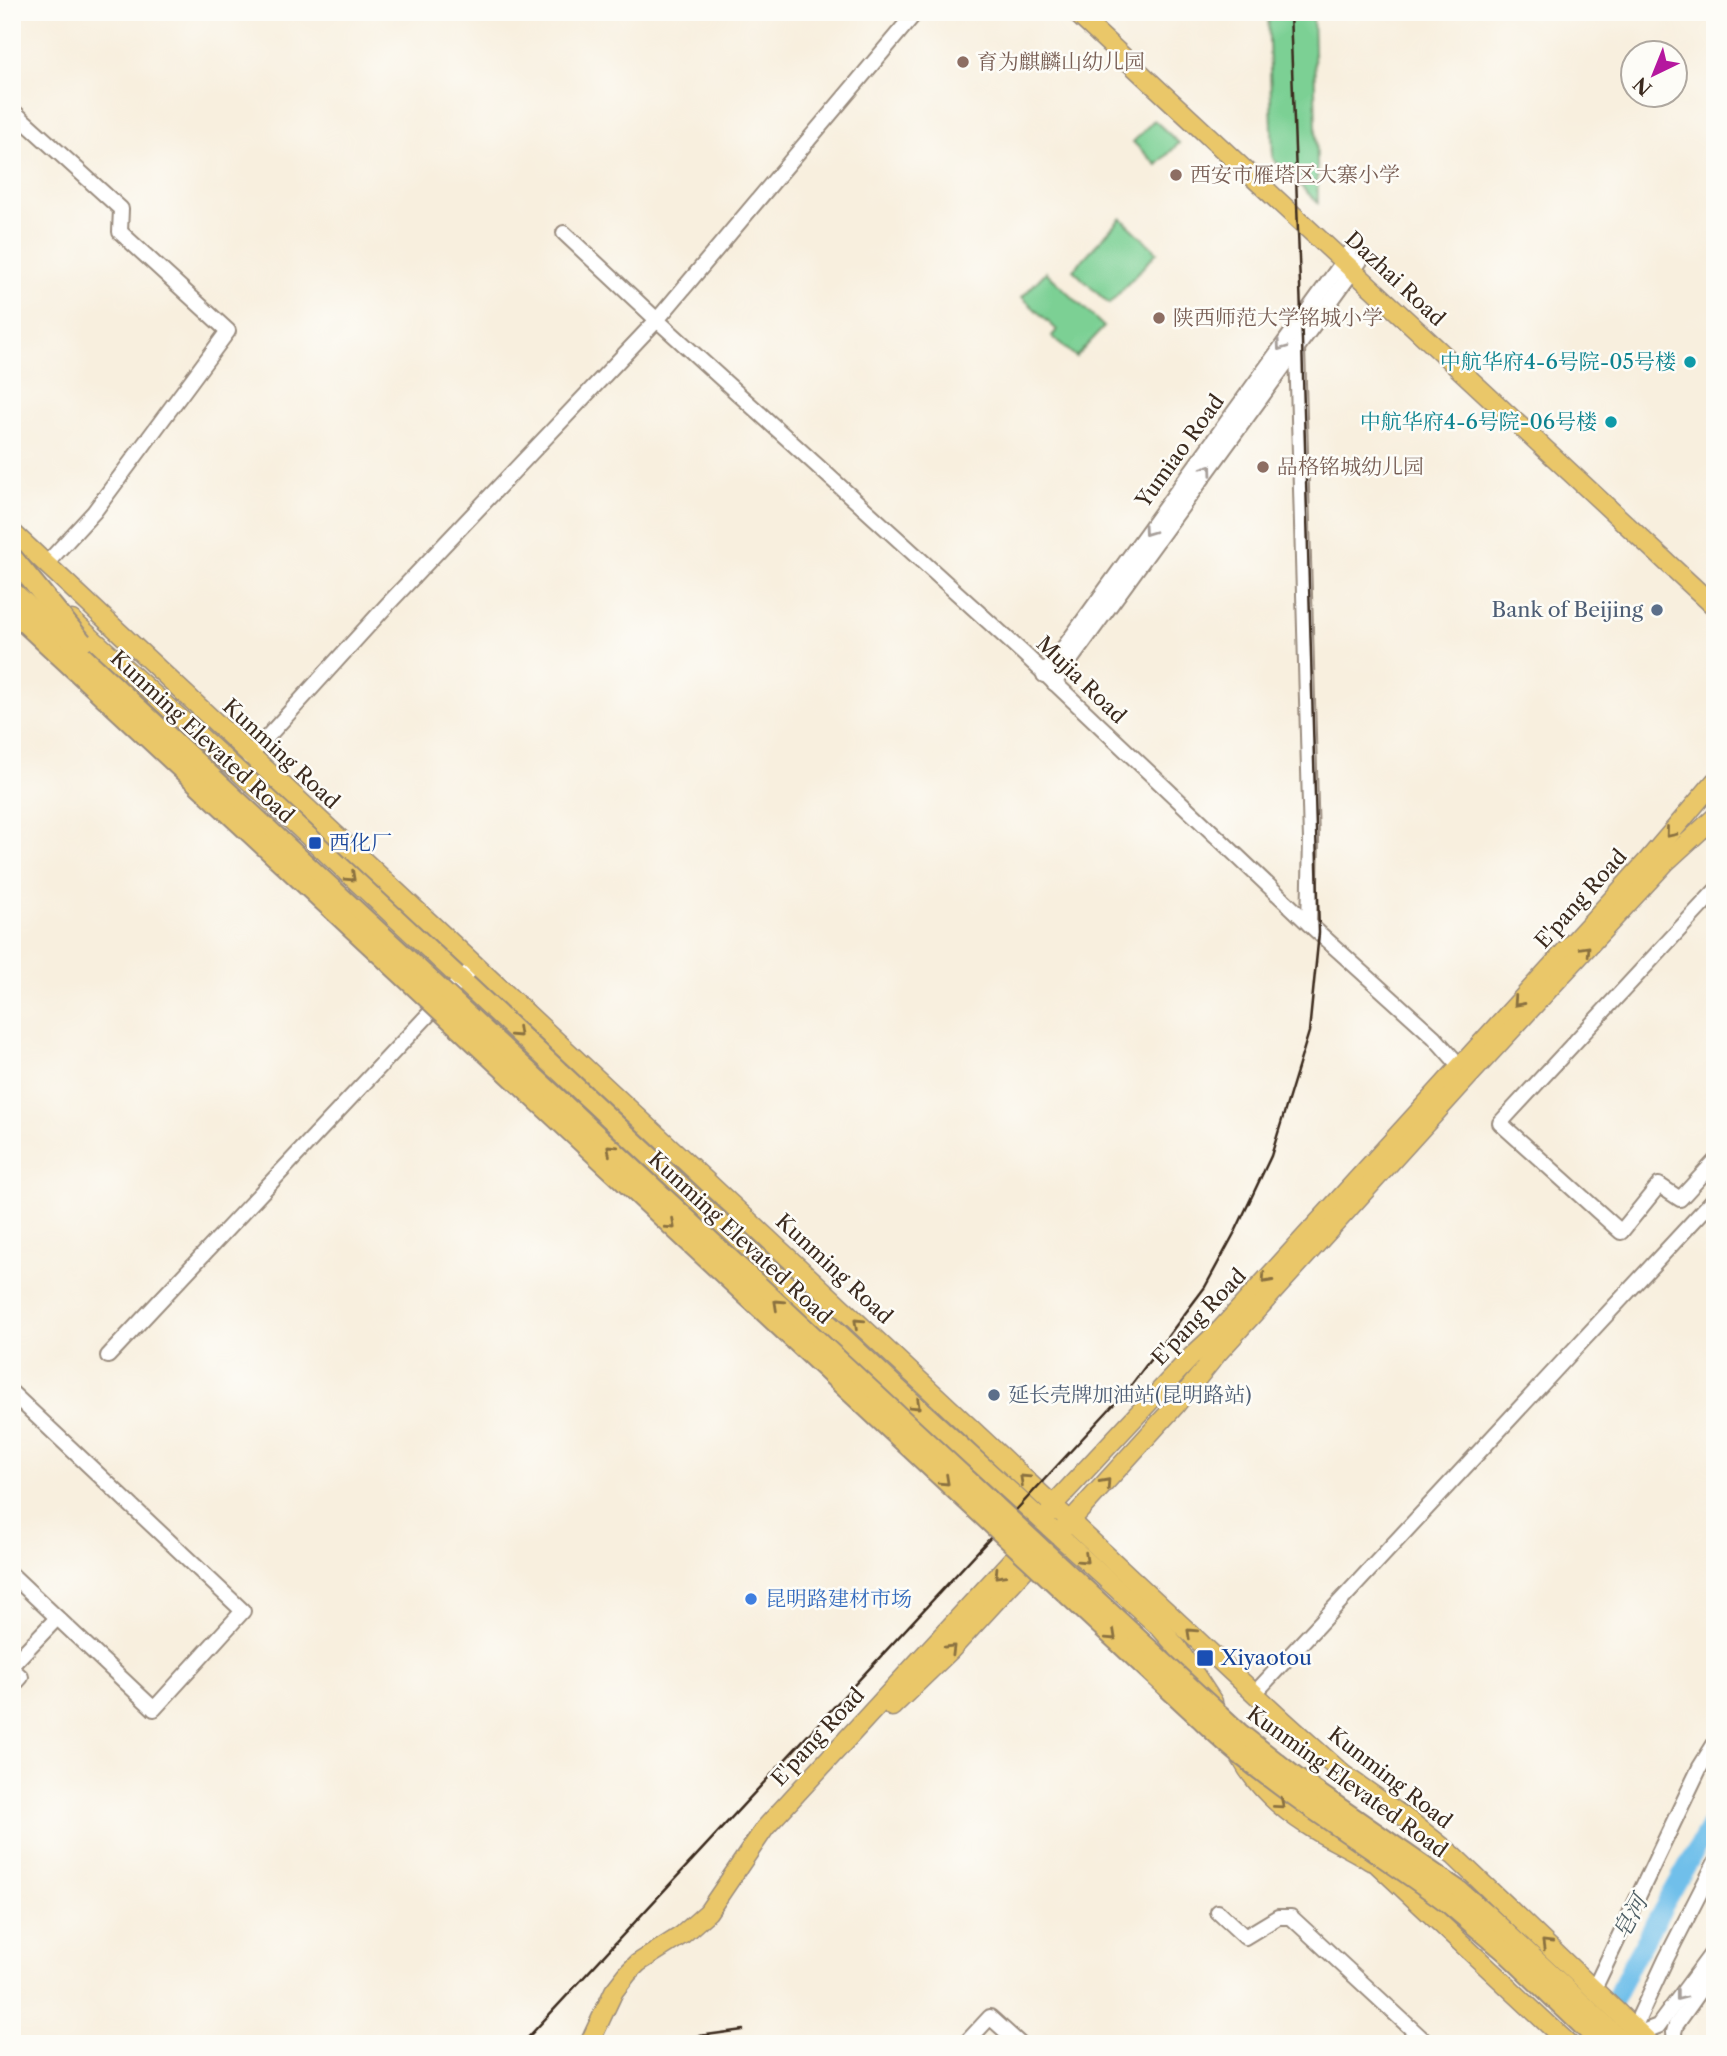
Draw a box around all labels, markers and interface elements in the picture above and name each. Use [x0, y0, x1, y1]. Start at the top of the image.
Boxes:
north arrow [1618, 38, 1688, 108]
place label: 育为麒麟山幼儿园 [977, 49, 1145, 74]
marker: 育为麒麟山幼儿园 [955, 54, 971, 70]
text: N [1629, 72, 1657, 100]
place label: 西安市雁塔区大寨小学 [1190, 162, 1400, 187]
marker: 西安市雁塔区大寨小学 [1168, 167, 1184, 183]
street label: Dazhai Road [1340, 226, 1450, 331]
place label: 陕西师范大学铭城小学 [1173, 305, 1383, 330]
marker: 陕西师范大学铭城小学 [1151, 310, 1167, 326]
one-way arrow [1277, 338, 1289, 351]
place label: 中航华府4-6号院-05号楼 [1440, 349, 1676, 374]
marker: 中航华府4-6号院-05号楼 [1682, 354, 1698, 370]
street label: Yumiao Road [1130, 389, 1229, 513]
place label: 中航华府4-6号院-06号楼 [1360, 409, 1597, 434]
marker: 中航华府4-6号院-06号楼 [1603, 414, 1619, 430]
place label: 品格铭城幼儿园 [1277, 454, 1424, 479]
marker: 品格铭城幼儿园 [1255, 459, 1271, 475]
one-way arrow [1200, 464, 1213, 477]
one-way arrow [1144, 523, 1156, 536]
place label: Bank of Beijing [1492, 597, 1644, 622]
marker: Bank of Beijing [1649, 602, 1665, 618]
street label: Mujia Road [1031, 631, 1131, 729]
street label: Kunming Elevated Road [105, 645, 299, 828]
street label: Kunming Road [218, 693, 345, 814]
one-way arrow [1666, 824, 1678, 837]
place label: 西化厂 [329, 830, 392, 855]
marker: 西化厂 [307, 835, 323, 851]
street label: E'pang Road [1530, 844, 1632, 953]
one-way arrow [343, 868, 356, 881]
one-way arrow [1578, 945, 1590, 958]
one-way arrow [1514, 994, 1527, 1007]
one-way arrow [509, 1024, 522, 1037]
one-way arrow [606, 1144, 619, 1157]
street label: Kunming Elevated Road [643, 1146, 837, 1329]
street label: Kunming Road [771, 1208, 898, 1329]
one-way arrow [663, 1217, 676, 1230]
street label: E'pang Road [1146, 1263, 1251, 1370]
one-way arrow [1262, 1271, 1274, 1284]
one-way arrow [773, 1299, 786, 1312]
one-way arrow [853, 1318, 866, 1331]
place label: 延长壳牌加油站(昆明路站) [1008, 1382, 1252, 1407]
marker: 延长壳牌加油站(昆明路站) [986, 1387, 1002, 1403]
one-way arrow [908, 1397, 921, 1409]
one-way arrow [937, 1472, 950, 1485]
one-way arrow [1019, 1474, 1032, 1487]
one-way arrow [1097, 1478, 1110, 1491]
one-way arrow [1076, 1550, 1089, 1563]
one-way arrow [995, 1566, 1007, 1579]
place label: 昆明路建材市场 [765, 1586, 912, 1611]
marker: 昆明路建材市场 [743, 1591, 759, 1607]
one-way arrow [1104, 1628, 1117, 1640]
one-way arrow [1186, 1629, 1199, 1642]
one-way arrow [943, 1645, 956, 1658]
place label: Xiyaotou [1220, 1645, 1312, 1670]
marker: Xiyaotou [1195, 1648, 1215, 1668]
street label: E'pang Road [766, 1682, 869, 1791]
street label: Kunming Elevated Road [1242, 1700, 1453, 1863]
street label: Kunming Road [1323, 1722, 1457, 1834]
one-way arrow [1272, 1796, 1285, 1808]
water label: 皂河 [1607, 1887, 1655, 1944]
one-way arrow [1541, 1939, 1554, 1952]
one-way arrow [1676, 1988, 1689, 2001]

